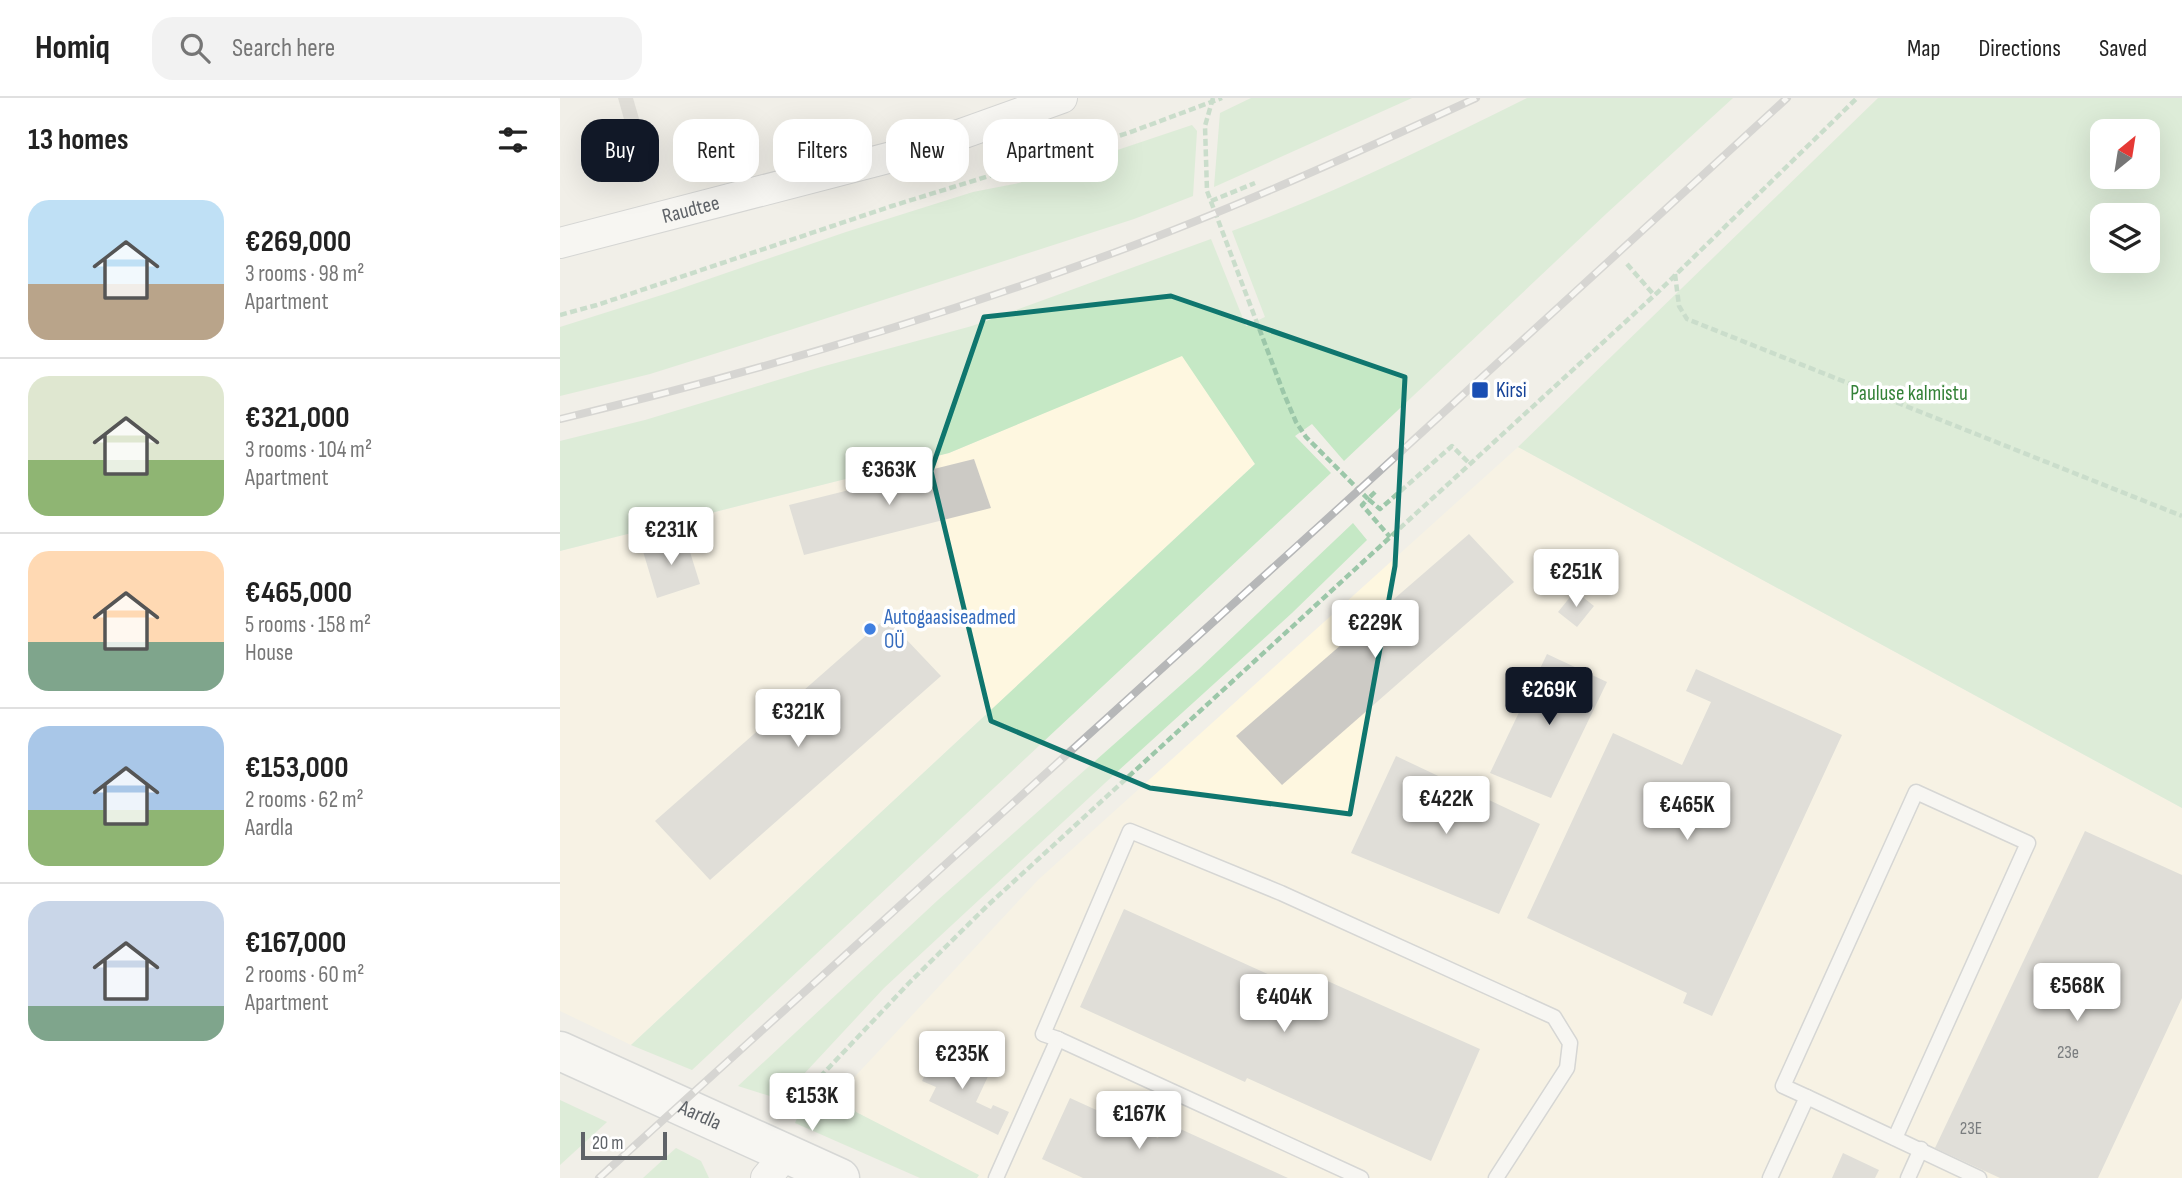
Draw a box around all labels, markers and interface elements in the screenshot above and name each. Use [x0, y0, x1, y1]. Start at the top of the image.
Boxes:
search box [152, 17, 642, 80]
text: Homiq [35, 28, 110, 68]
icon: search [176, 29, 214, 67]
text: Search here [232, 33, 335, 64]
text: Map [1907, 34, 1940, 63]
text: Directions [1978, 34, 2061, 63]
text: Saved [2099, 34, 2147, 63]
chip: Buy [581, 119, 659, 182]
chip: Rent [673, 119, 759, 182]
chip: Filters [773, 119, 872, 182]
chip: New [886, 119, 969, 182]
chip: Apartment [983, 119, 1118, 182]
north arrow [2090, 119, 2160, 189]
map controls [2090, 119, 2160, 273]
icon: filters [494, 121, 532, 159]
text: 13 homes [28, 122, 129, 158]
street label: Raudtee [659, 190, 722, 229]
button: layers [2090, 203, 2160, 273]
text: €269,000 [245, 224, 351, 260]
icon: home [84, 228, 168, 312]
text: 3 rooms · 98 m² [245, 260, 364, 288]
text: Apartment [245, 288, 329, 316]
place label: Kirsi [1496, 378, 1527, 403]
marker: Kirsi [1470, 380, 1490, 400]
park label: Pauluse kalmistu [1850, 381, 1968, 406]
text: €321,000 [245, 400, 349, 436]
icon: home [84, 404, 168, 488]
text: 3 rooms · 104 m² [245, 436, 372, 464]
pin: €363K [840, 448, 938, 507]
text: €363K [862, 456, 916, 484]
text: Apartment [245, 464, 329, 492]
pin: €231K [622, 508, 720, 567]
text: €231K [644, 516, 698, 544]
pin: €251K [1527, 550, 1625, 609]
text: €251K [1550, 558, 1602, 586]
text: €465,000 [245, 575, 352, 611]
icon: home [84, 579, 168, 663]
pin: €229K [1326, 601, 1424, 660]
place label: Autogaasiseadmed OÜ [883, 605, 1016, 654]
text: €229K [1348, 609, 1402, 637]
text: 5 rooms · 158 m² [245, 611, 371, 639]
marker: Autogaasiseadmed OÜ [862, 621, 878, 637]
text: House [245, 639, 293, 667]
pin: €269K [1500, 668, 1598, 727]
text: €269K [1521, 676, 1577, 704]
pin: €321K [749, 690, 847, 749]
text: €321K [771, 698, 825, 726]
text: €153,000 [245, 750, 348, 786]
icon: home [84, 754, 168, 838]
pin: €422K [1397, 776, 1495, 836]
pin: €465K [1638, 782, 1736, 842]
text: €422K [1419, 785, 1473, 813]
text: 2 rooms · 62 m² [245, 786, 364, 814]
text: €465K [1659, 791, 1715, 819]
text: Aardla [245, 814, 293, 842]
text: €167,000 [245, 925, 346, 961]
icon: home [84, 929, 168, 1013]
text: 2 rooms · 60 m² [245, 961, 364, 989]
pin: €568K [2028, 964, 2126, 1023]
text: €568K [2049, 972, 2105, 1000]
pin: €404K [1235, 974, 1333, 1034]
text: €404K [1256, 983, 1312, 1011]
text: Apartment [245, 989, 329, 1017]
pin: €235K [913, 1032, 1011, 1091]
text: €235K [935, 1040, 989, 1068]
house number: 23e [2057, 1042, 2079, 1063]
pin: €153K [763, 1074, 861, 1133]
text: €153K [786, 1082, 838, 1110]
pin: €167K [1090, 1091, 1188, 1151]
street label: Aardla [674, 1094, 725, 1136]
text: €167K [1112, 1100, 1166, 1128]
house number: 23E [1960, 1118, 1982, 1139]
scale bar [581, 1129, 667, 1161]
text: 20 m [592, 1132, 624, 1155]

